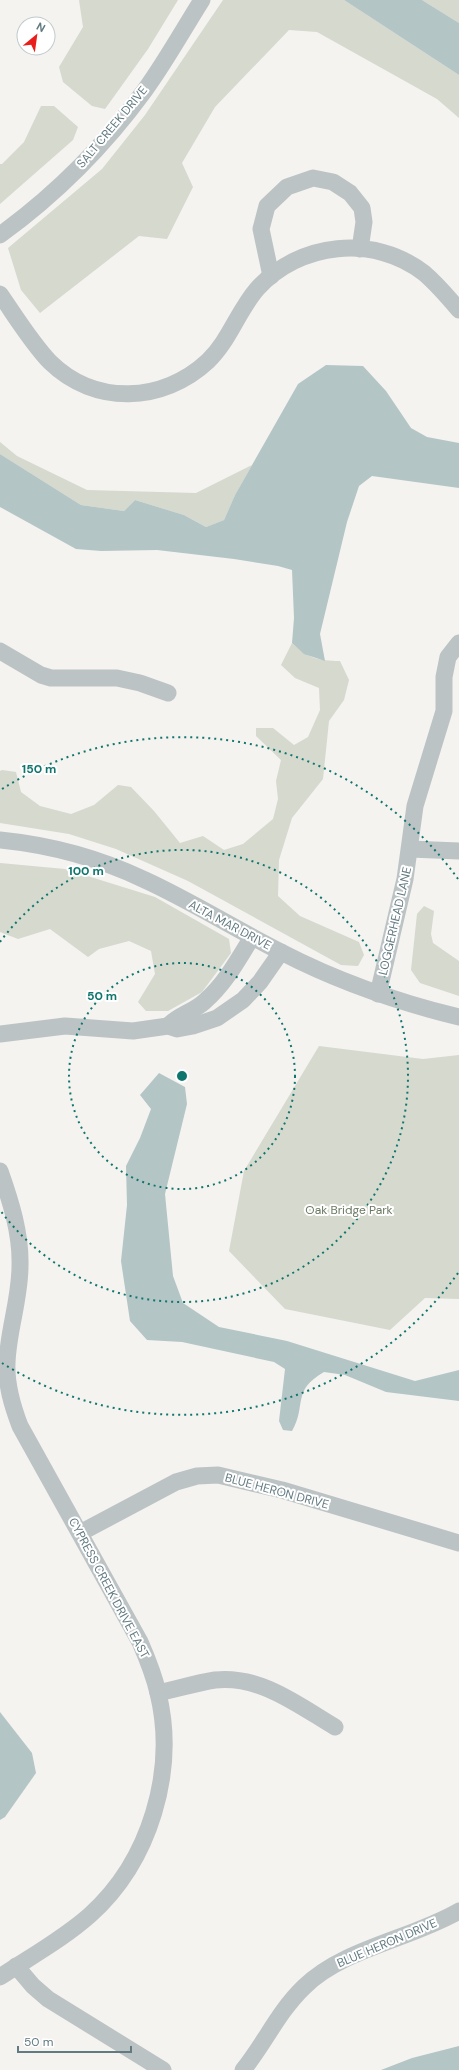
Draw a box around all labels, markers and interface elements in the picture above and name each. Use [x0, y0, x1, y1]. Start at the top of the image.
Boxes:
north arrow [16, 16, 56, 56]
text: N [34, 19, 48, 35]
street label: SALT CREEK DRIVE [73, 82, 151, 171]
text: 150 m [22, 761, 56, 777]
text: 100 m [68, 863, 104, 879]
street label: LOGGERHEAD LANE [375, 865, 415, 977]
street label: ALTA MAR DRIVE [186, 897, 274, 954]
text: 50 m [87, 988, 117, 1004]
centre of rings [175, 1069, 189, 1083]
park label: Oak Bridge Park [305, 1202, 393, 1218]
street label: BLUE HERON DRIVE [223, 1469, 331, 1513]
street label: CYPRESS CREEK DRIVE EAST [65, 1515, 153, 1661]
street label: BLUE HERON DRIVE [335, 1915, 440, 1971]
scale bar [18, 2028, 131, 2054]
text: 50 m [24, 2034, 53, 2050]

